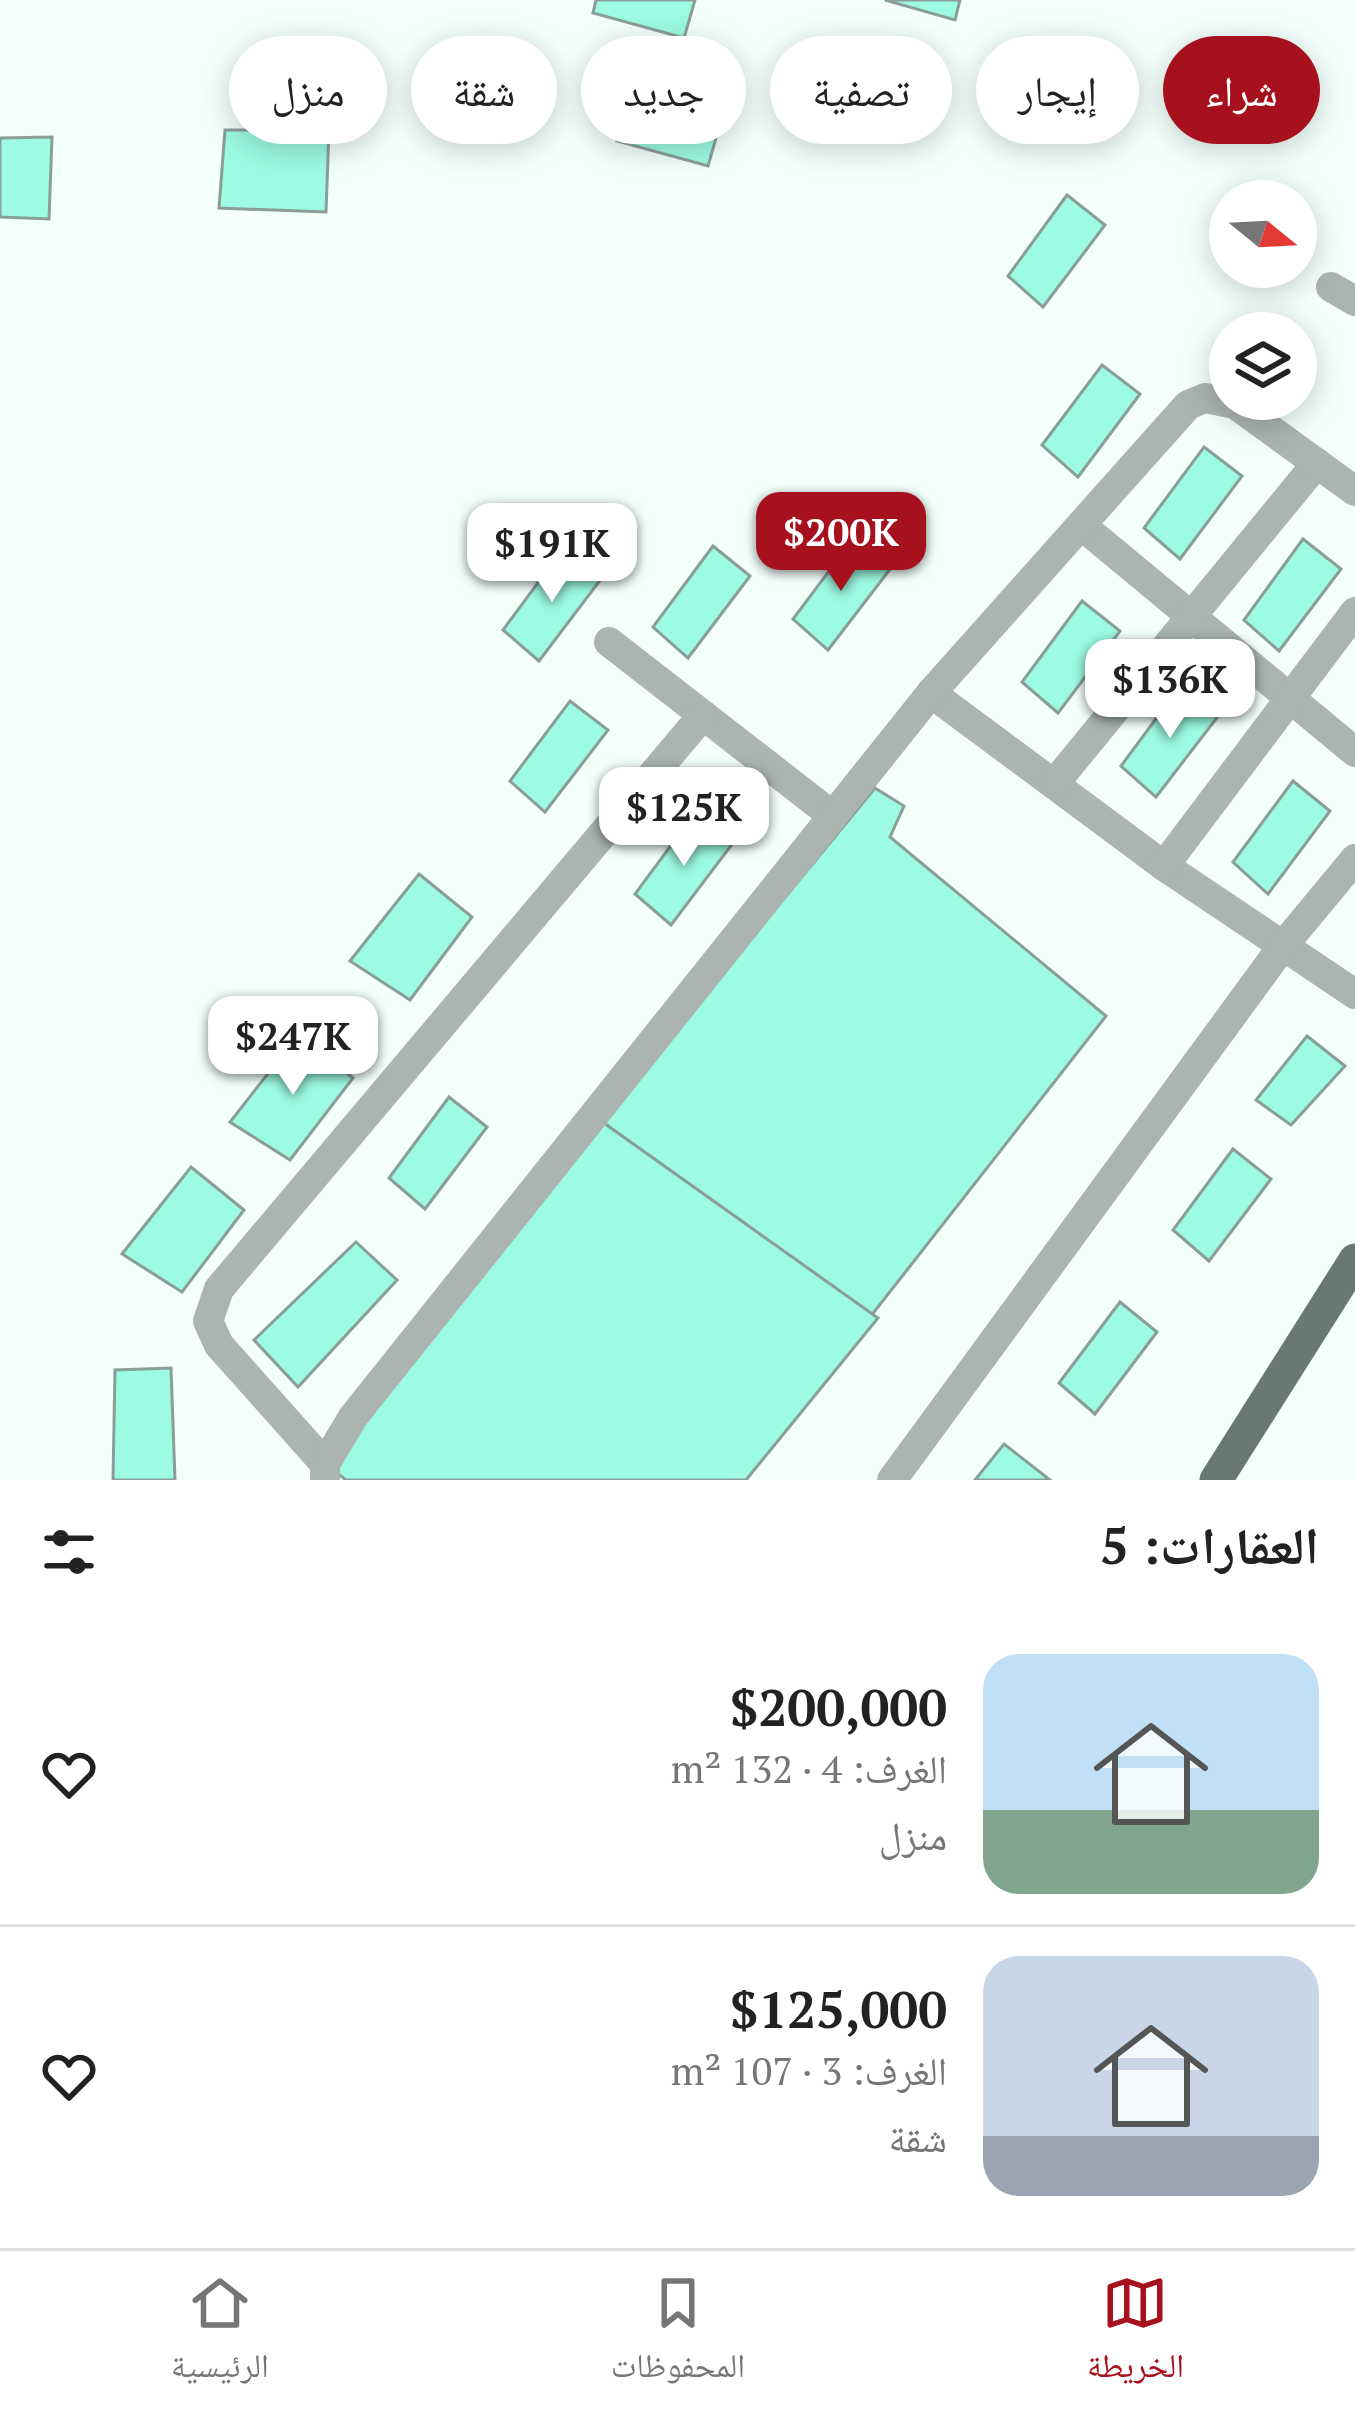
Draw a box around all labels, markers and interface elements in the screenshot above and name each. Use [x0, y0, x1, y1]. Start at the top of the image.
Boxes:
chip: منزل [229, 36, 387, 144]
chip: شقة [411, 36, 557, 144]
chip: جديد [581, 36, 746, 144]
chip: تصفية [770, 36, 952, 144]
chip: إيجار [976, 36, 1139, 144]
chip: شراء [1163, 36, 1320, 144]
north arrow [1209, 180, 1317, 288]
map controls [1209, 180, 1317, 420]
button: layers [1209, 312, 1317, 420]
pin: $200K [757, 492, 925, 594]
pin: $191K [468, 503, 636, 605]
text: $200K [783, 505, 899, 557]
text: $191K [494, 516, 610, 568]
pin: $136K [1086, 639, 1254, 741]
text: $136K [1112, 652, 1228, 704]
pin: $125K [600, 767, 768, 869]
text: $125K [626, 780, 742, 832]
pin: $247K [209, 996, 377, 1098]
text: $247K [235, 1009, 351, 1061]
text: العقارات: 5 [1100, 1511, 1319, 1579]
icon: filters [36, 1519, 102, 1585]
text: $200,000 [730, 1673, 947, 1741]
icon: home [1079, 1702, 1223, 1846]
icon: heart [36, 1741, 102, 1807]
text: الغرف: 4 · 132 m² [671, 1742, 947, 1794]
text: منزل [879, 1809, 947, 1861]
text: $125,000 [730, 1975, 947, 2043]
icon: home [1079, 2004, 1223, 2148]
icon: heart [36, 2043, 102, 2109]
text: الغرف: 3 · 107 m² [671, 2044, 947, 2096]
text: شقة [889, 2111, 947, 2163]
tab: الرئيسية [171, 2270, 269, 2398]
tab: المحفوظات [611, 2270, 745, 2398]
tab: الخريطة [1087, 2270, 1184, 2398]

